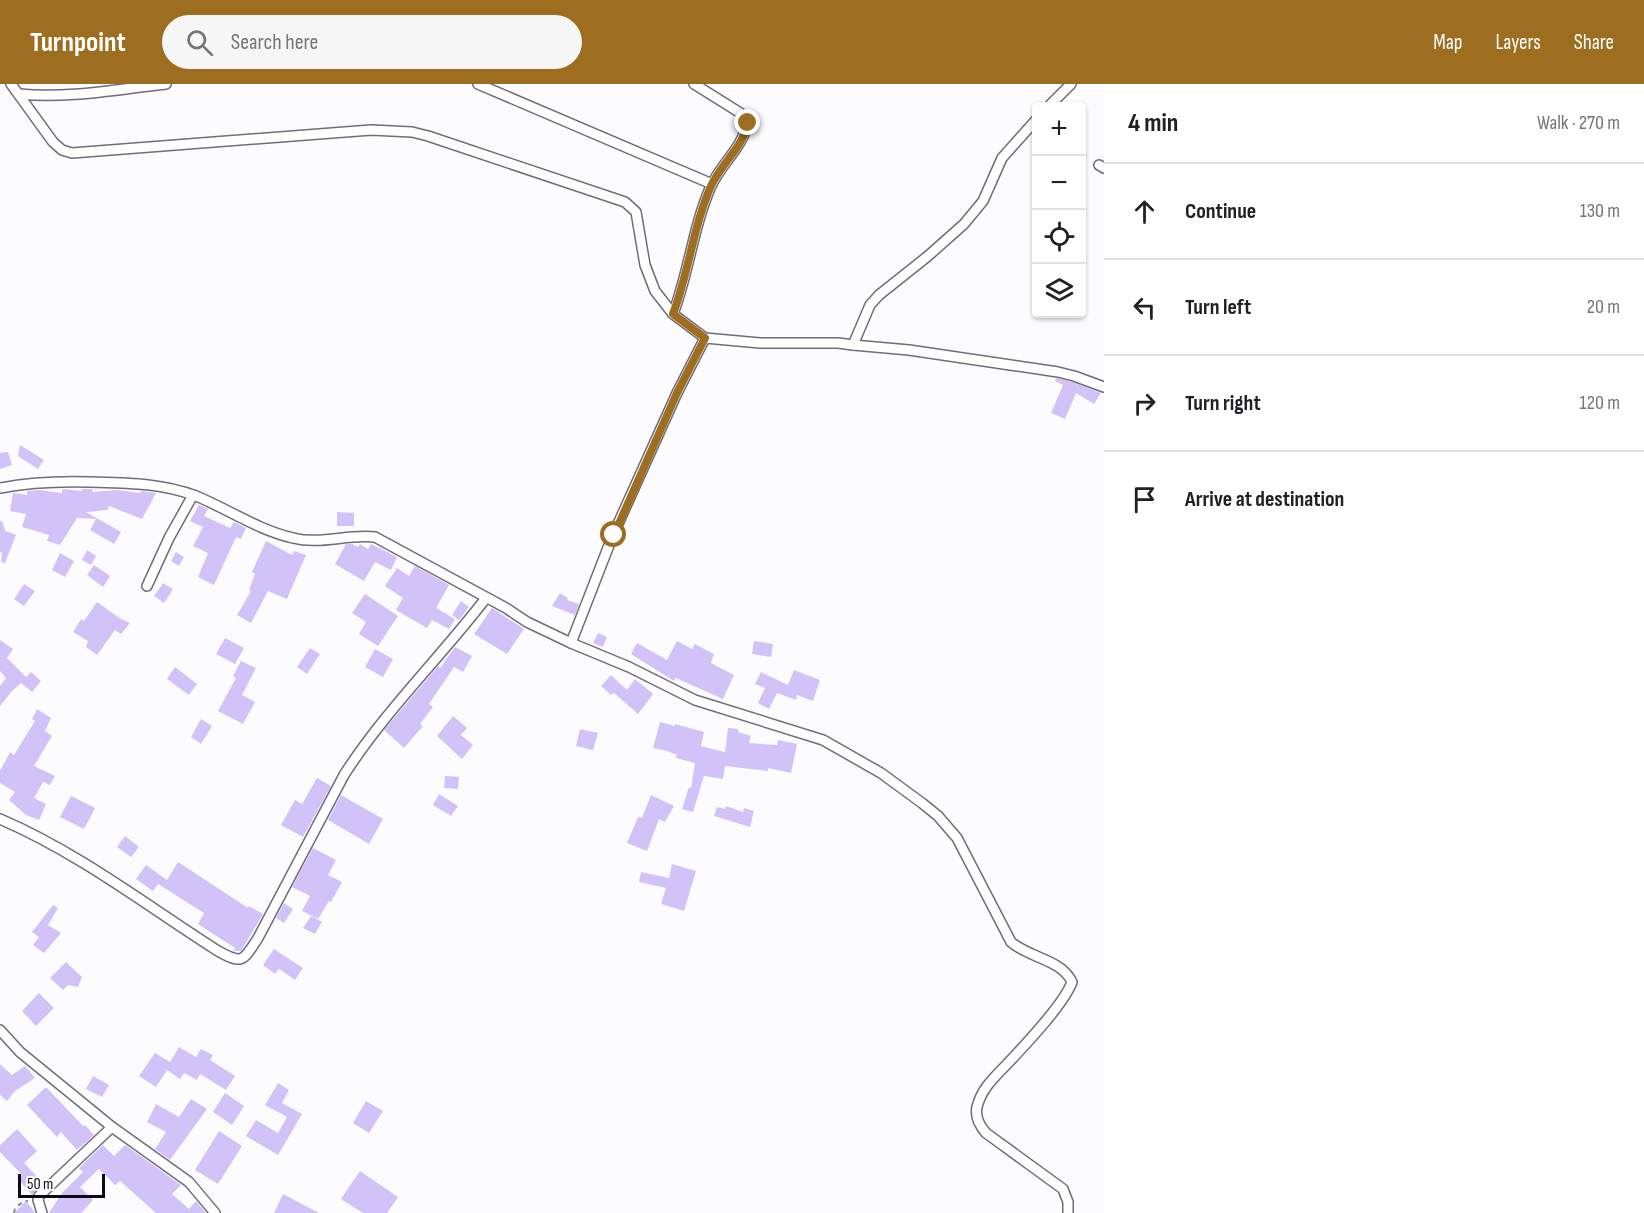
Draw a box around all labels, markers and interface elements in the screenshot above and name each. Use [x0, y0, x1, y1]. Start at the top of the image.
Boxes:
search box [162, 15, 582, 69]
text: Turnpoint [30, 26, 126, 59]
icon: search [183, 26, 216, 59]
text: Search here [231, 29, 318, 56]
text: Map [1433, 30, 1462, 55]
text: Layers [1495, 30, 1541, 55]
text: Share [1574, 30, 1614, 55]
map controls [1032, 102, 1086, 318]
button: + [1032, 102, 1086, 156]
text: 4 min [1128, 108, 1178, 139]
route end [734, 109, 760, 135]
text: Walk · 270 m [1537, 111, 1620, 135]
button: − [1032, 156, 1086, 210]
icon: ahead [1128, 195, 1161, 228]
text: Continue [1185, 198, 1256, 225]
text: 130 m [1580, 199, 1620, 223]
button: locate [1032, 210, 1086, 264]
button: layers [1032, 264, 1086, 318]
icon: left [1128, 291, 1161, 324]
text: Turn left [1185, 294, 1251, 321]
text: 20 m [1587, 295, 1620, 319]
icon: right [1128, 387, 1161, 420]
text: Turn right [1185, 390, 1261, 417]
text: 120 m [1580, 391, 1620, 415]
icon: arrive [1128, 483, 1161, 516]
text: Arrive at destination [1185, 486, 1344, 513]
route start [600, 521, 626, 547]
scale bar [18, 1171, 105, 1198]
text: 50 m [27, 1175, 53, 1194]

